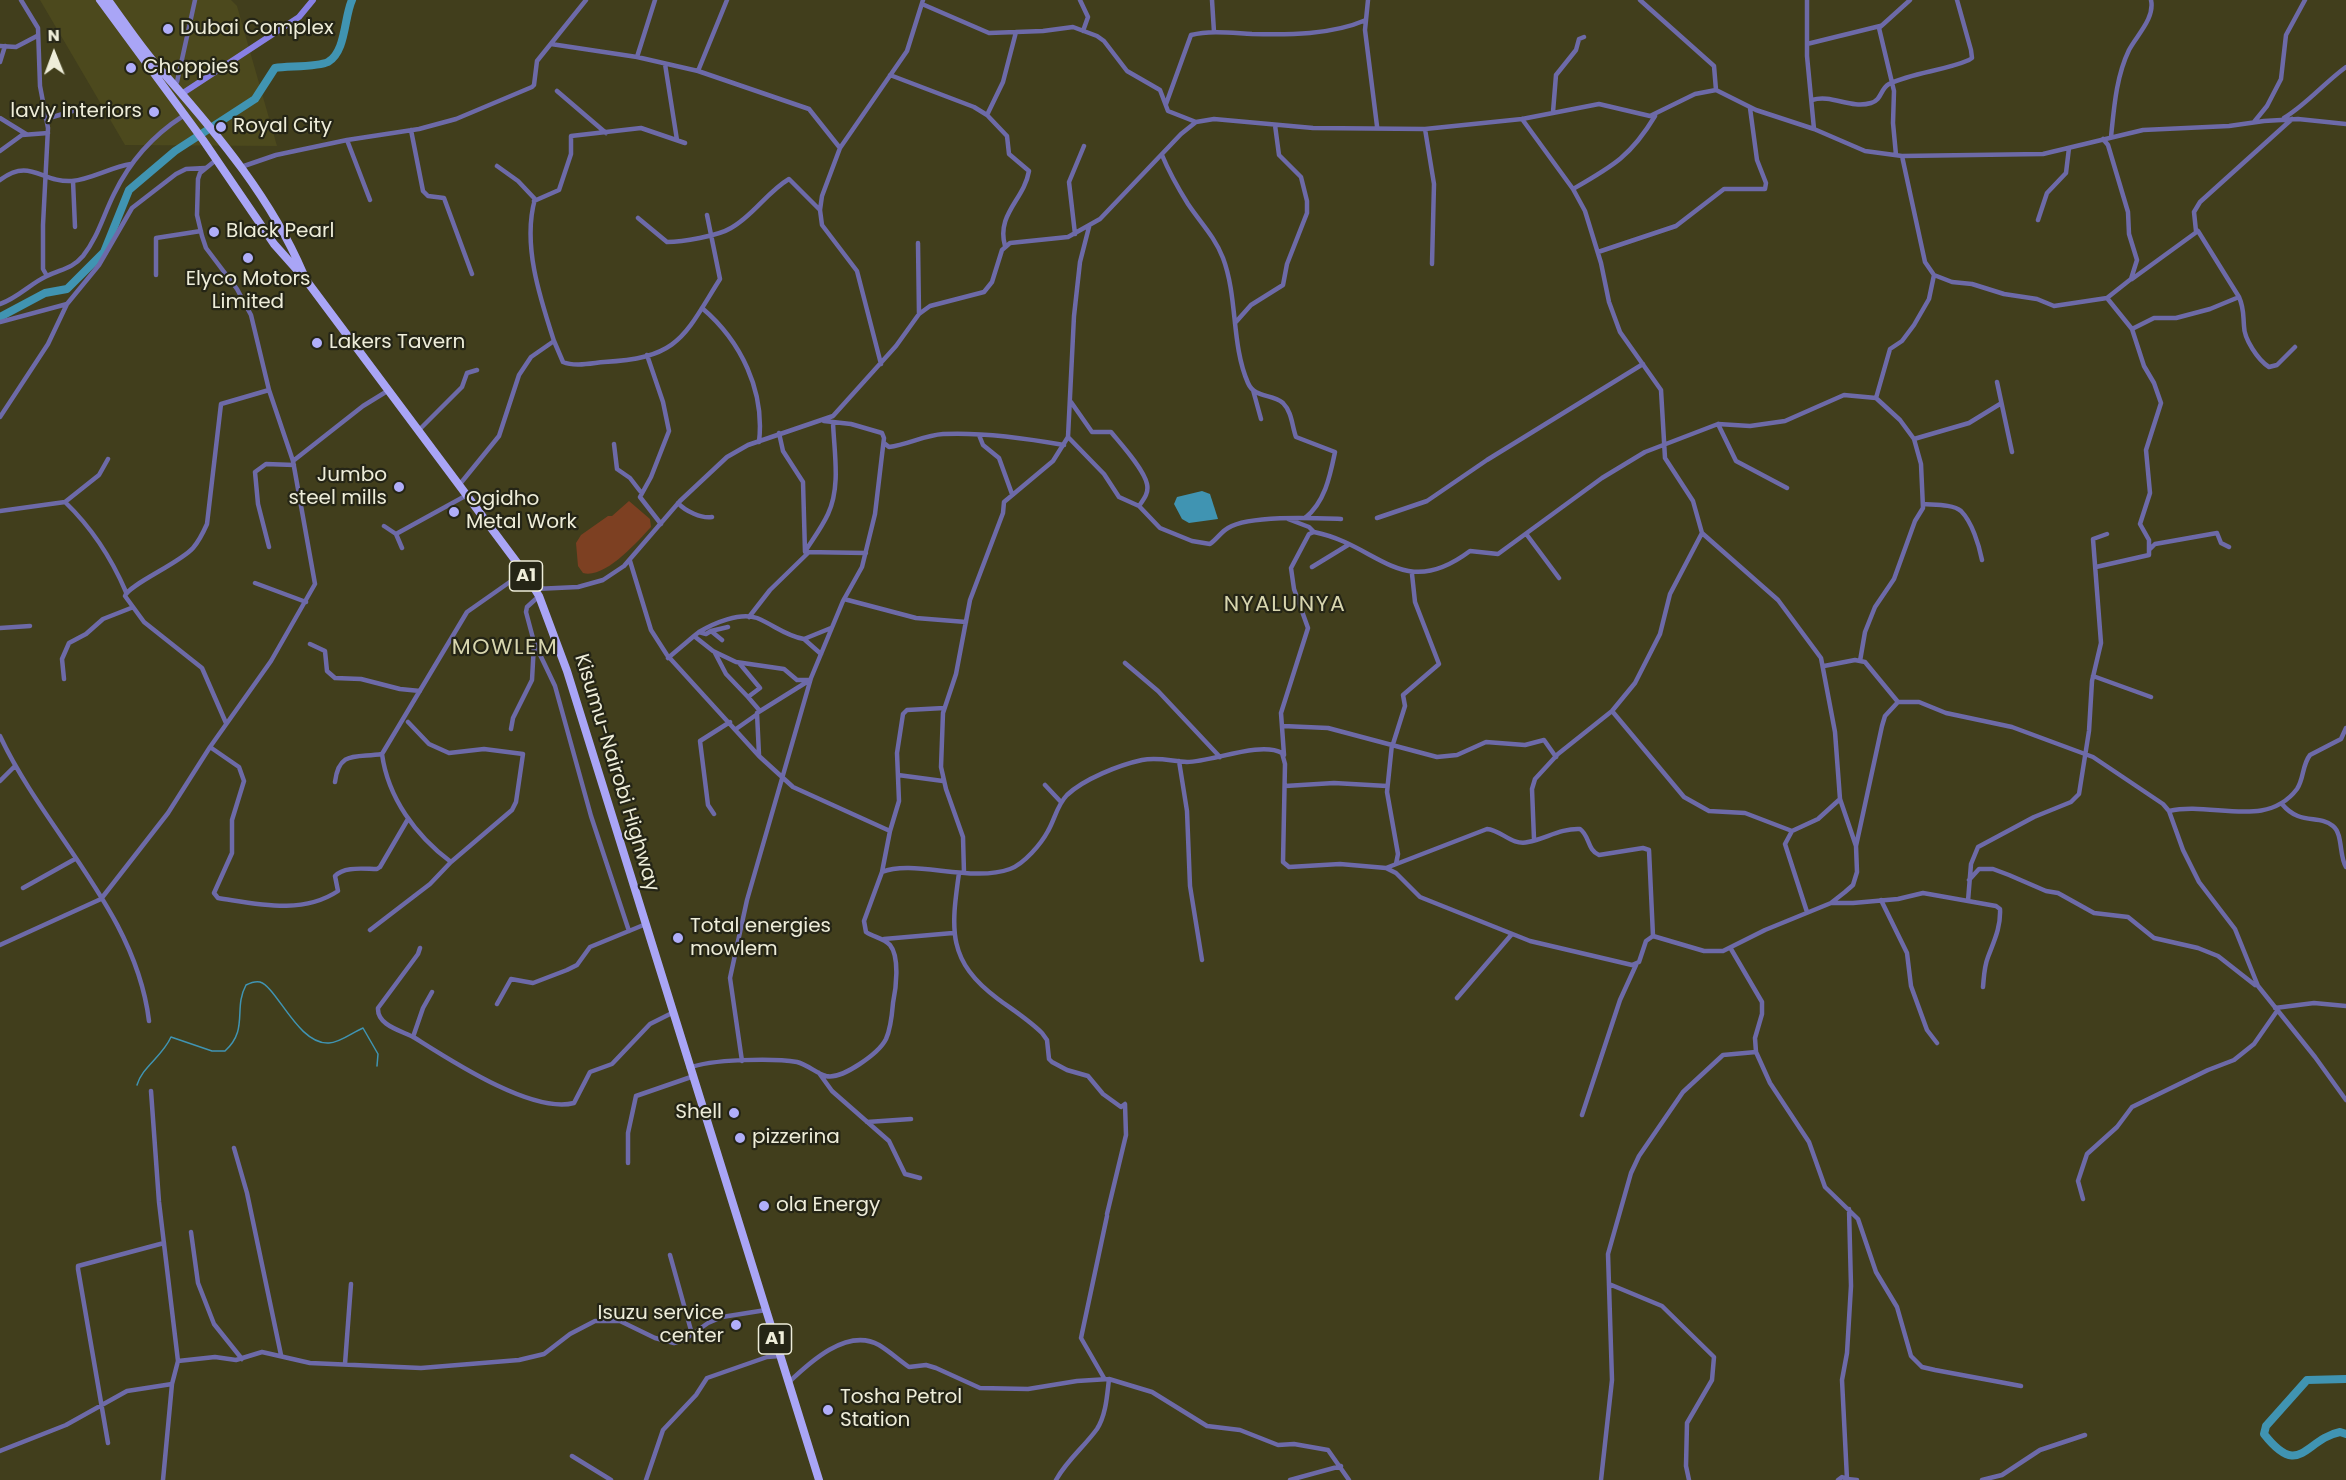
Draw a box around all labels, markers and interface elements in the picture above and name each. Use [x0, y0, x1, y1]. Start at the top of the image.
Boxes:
place label: Dubai Complex [180, 17, 333, 41]
marker: Dubai Complex [161, 22, 175, 36]
north arrow [24, 24, 84, 84]
text: N [47, 24, 60, 47]
place label: Choppies [143, 56, 239, 80]
marker: Choppies [124, 61, 138, 75]
place label: lavly interiors [10, 100, 142, 124]
marker: lavly interiors [147, 105, 161, 119]
place label: Royal City [233, 115, 332, 139]
marker: Royal City [214, 120, 228, 134]
place label: Black Pearl [226, 220, 334, 244]
marker: Black Pearl [207, 225, 221, 239]
marker: Elyco Motors Limited [241, 251, 255, 265]
place label: Elyco Motors Limited [186, 268, 310, 315]
place label: Lakers Tavern [329, 331, 465, 355]
marker: Lakers Tavern [310, 336, 324, 350]
place label: Jumbo steel mills [288, 464, 387, 511]
marker: Jumbo steel mills [392, 480, 406, 494]
place label: Ogidho Metal Work [466, 488, 577, 535]
marker: Ogidho Metal Work [447, 505, 461, 519]
road number: A1 [510, 561, 542, 591]
district label: NYALUNYA [1224, 592, 1346, 618]
district label: MOWLEM [452, 635, 558, 661]
street label: Kisumu-Nairobi Highway [568, 651, 664, 895]
place label: Total energies mowlem [690, 915, 831, 962]
marker: Total energies mowlem [671, 931, 685, 945]
place label: Shell [675, 1101, 722, 1125]
marker: Shell [727, 1106, 741, 1120]
place label: pizzerina [752, 1126, 840, 1150]
marker: pizzerina [733, 1131, 747, 1145]
place label: ola Energy [776, 1194, 880, 1218]
marker: ola Energy [757, 1199, 771, 1213]
place label: Isuzu service center [598, 1302, 724, 1349]
marker: Isuzu service center [729, 1318, 743, 1332]
road number: A1 [758, 1324, 792, 1354]
place label: Tosha Petrol Station [840, 1386, 962, 1433]
marker: Tosha Petrol Station [821, 1403, 835, 1417]

